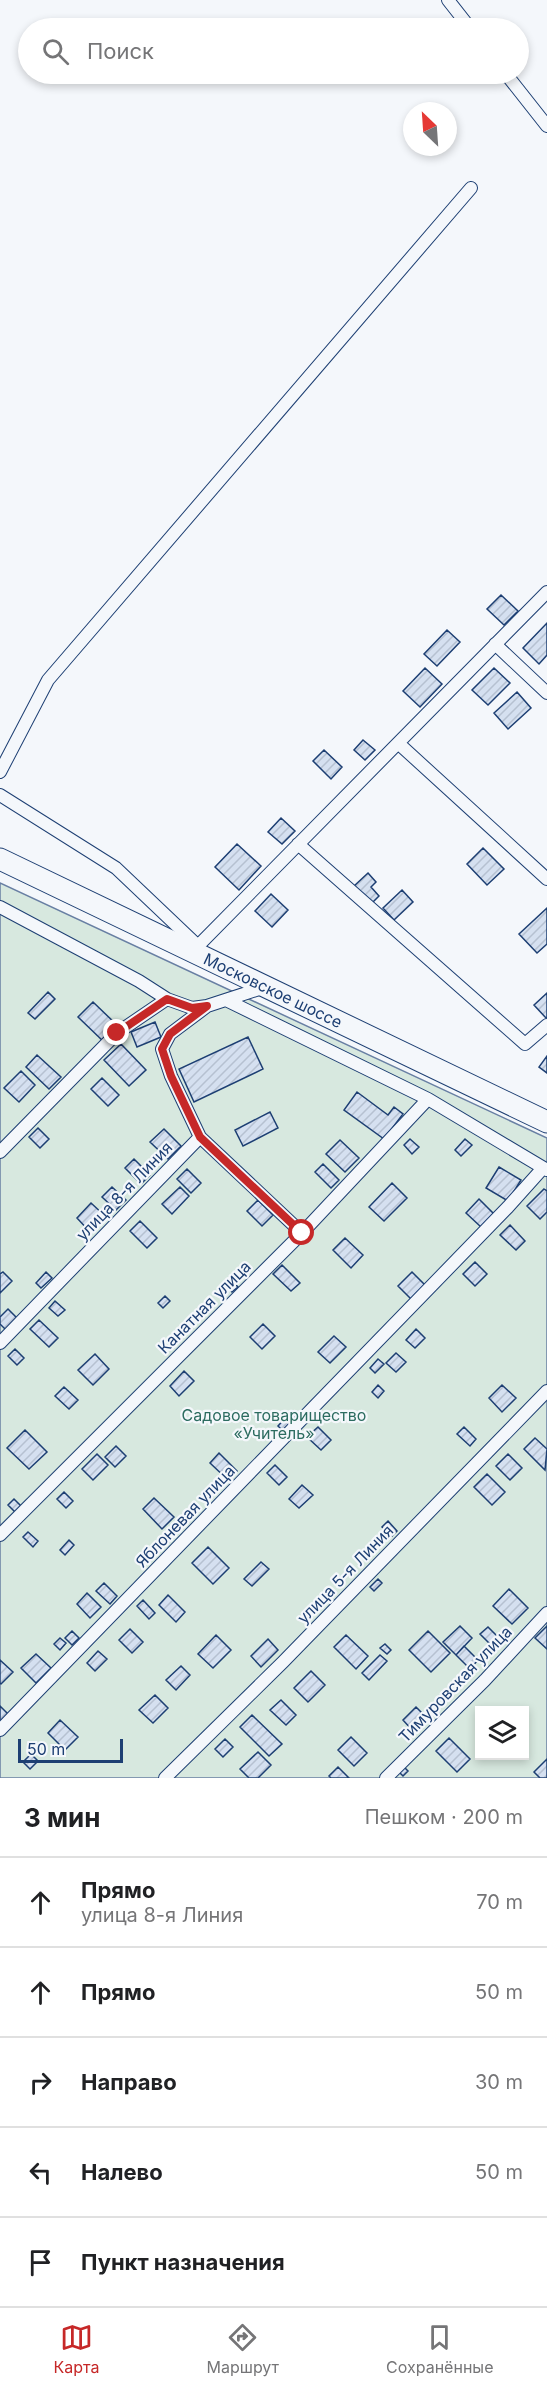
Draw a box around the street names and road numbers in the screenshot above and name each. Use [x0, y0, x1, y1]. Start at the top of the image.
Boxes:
street label: Московское шоссе [201, 948, 346, 1032]
street label: улица 8-я Линия [72, 1137, 176, 1245]
street label: Канатная улица [153, 1256, 255, 1358]
street label: Яблоневая улица [131, 1461, 239, 1571]
street label: улица 5-я Линия [293, 1520, 397, 1628]
street label: Тимуровская улица [394, 1622, 516, 1746]

